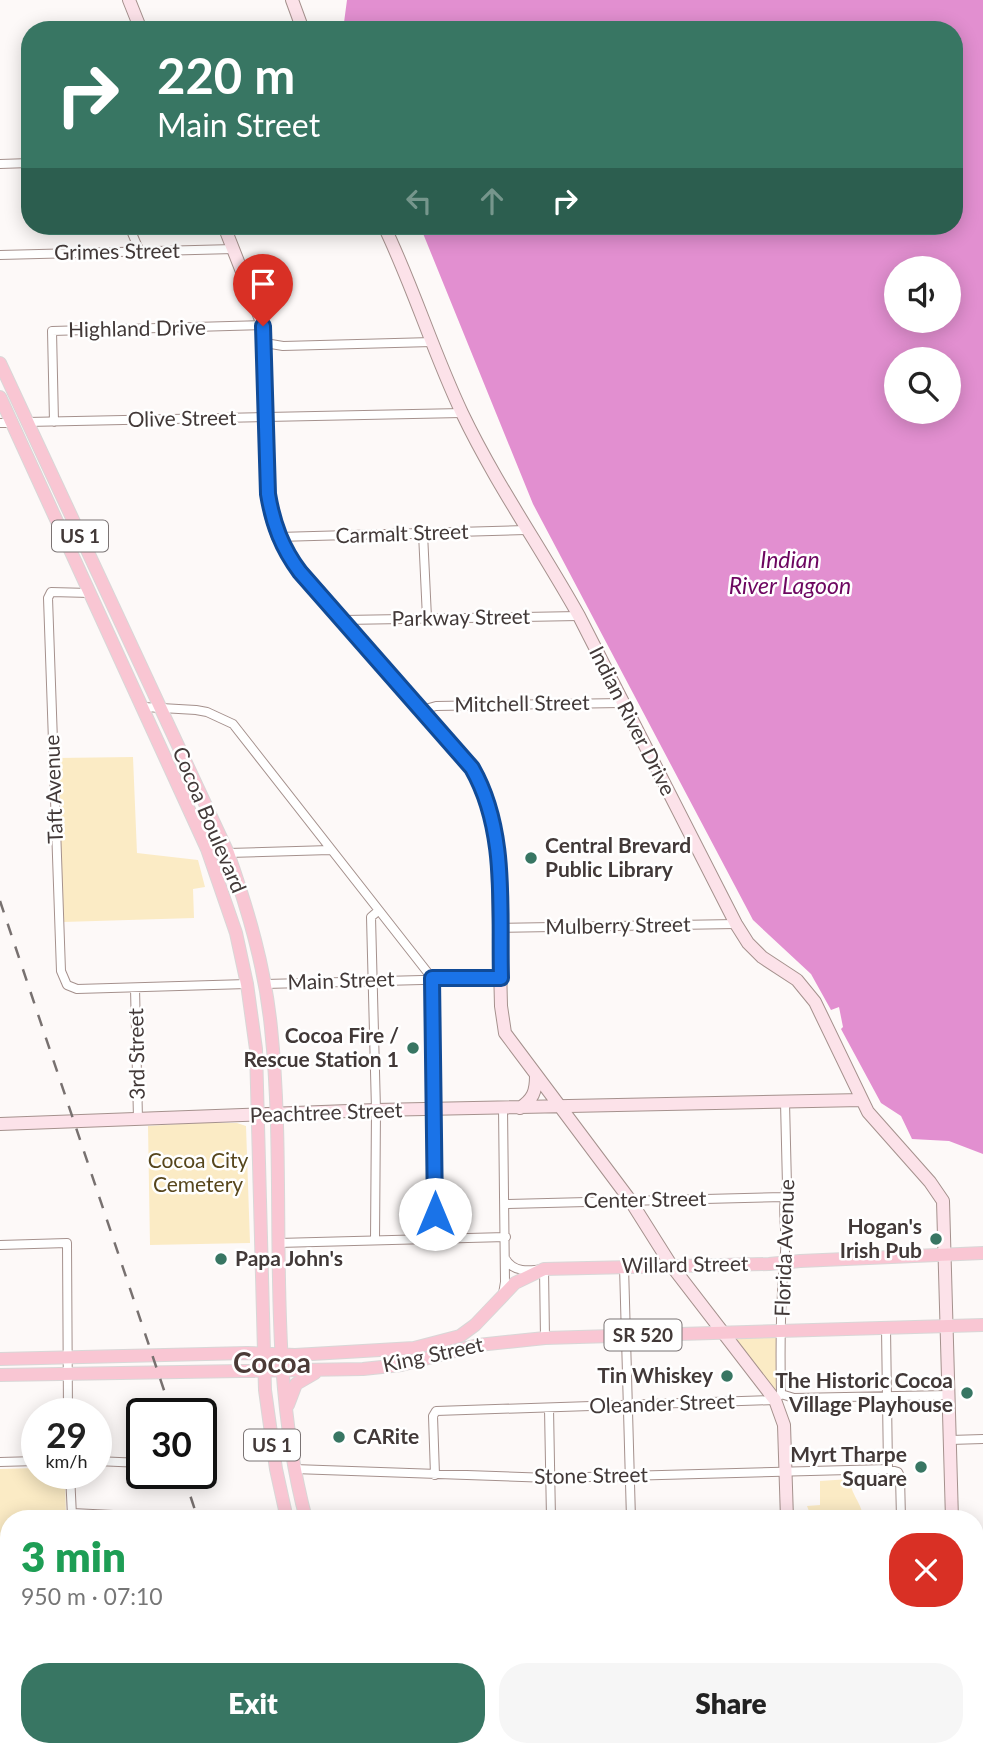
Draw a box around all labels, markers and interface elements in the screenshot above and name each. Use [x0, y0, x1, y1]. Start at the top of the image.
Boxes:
text: 220 m [157, 46, 295, 104]
icon: right [42, 49, 133, 140]
text: Main Street [157, 105, 320, 144]
icon: left [400, 182, 438, 220]
icon: ahead [473, 182, 511, 220]
icon: right [546, 182, 584, 220]
street label: Grimes Street [54, 237, 181, 264]
pin [233, 254, 293, 326]
map controls [884, 256, 961, 424]
button: sound [884, 256, 961, 333]
icon: arrive [244, 265, 282, 303]
street label: Highland Drive [68, 314, 206, 341]
button: search [884, 347, 961, 424]
street label: Olive Street [127, 404, 237, 431]
street label: Carmalt Street [335, 518, 469, 547]
road number: US 1 [52, 520, 108, 552]
water label: Indian River Lagoon [729, 545, 851, 599]
street label: Parkway Street [391, 603, 531, 630]
street label: Indian River Drive [585, 642, 682, 799]
street label: Mitchell Street [454, 689, 590, 716]
street label: Taft Avenue [38, 734, 67, 844]
street label: Cocoa Boulevard [168, 743, 252, 896]
place label: Central Brevard Public Library [545, 832, 691, 881]
marker: Central Brevard Public Library [523, 850, 539, 866]
street label: Mulberry Street [545, 911, 691, 938]
street label: Main Street [287, 965, 395, 994]
street label: 3rd Street [122, 1007, 149, 1100]
place label: Cocoa Fire / Rescue Station 1 [243, 1022, 399, 1071]
marker: Cocoa Fire / Rescue Station 1 [405, 1040, 421, 1056]
street label: Peachtree Street [249, 1096, 403, 1127]
park label: Cocoa City Cemetery [148, 1147, 249, 1196]
position arrow [398, 1177, 472, 1251]
street label: Florida Avenue [769, 1179, 798, 1317]
street label: Center Street [583, 1185, 707, 1212]
place label: Hogan's Irish Pub [840, 1213, 922, 1262]
marker: Hogan's Irish Pub [928, 1231, 944, 1247]
place label: Papa John's [235, 1245, 343, 1270]
street label: Willard Street [621, 1250, 749, 1277]
marker: Papa John's [213, 1251, 229, 1267]
road number: SR 520 [604, 1320, 682, 1350]
street label: King Street [380, 1331, 486, 1376]
district label: Cocoa [233, 1345, 311, 1379]
place label: Tin Whiskey [597, 1362, 714, 1387]
place label: The Historic Cocoa Village Playhouse [775, 1367, 953, 1416]
marker: Tin Whiskey [719, 1368, 735, 1384]
marker: The Historic Cocoa Village Playhouse [959, 1385, 975, 1401]
street label: Oleander Street [589, 1387, 736, 1418]
speed limit sign: 30 [126, 1398, 217, 1489]
text: 29 [46, 1413, 87, 1455]
place label: CARite [353, 1423, 419, 1448]
road number: US 1 [244, 1429, 300, 1460]
marker: CARite [331, 1429, 347, 1445]
place label: Myrt Tharpe Square [790, 1441, 907, 1490]
text: km/h [45, 1450, 88, 1472]
marker: Myrt Tharpe Square [913, 1459, 929, 1475]
street label: Stone Street [534, 1461, 649, 1488]
text: 3 min [21, 1531, 126, 1581]
button: close [889, 1533, 963, 1607]
text: 950 m · 07:10 [21, 1582, 163, 1610]
button: Exit [21, 1663, 485, 1743]
button: Share [499, 1663, 963, 1743]

